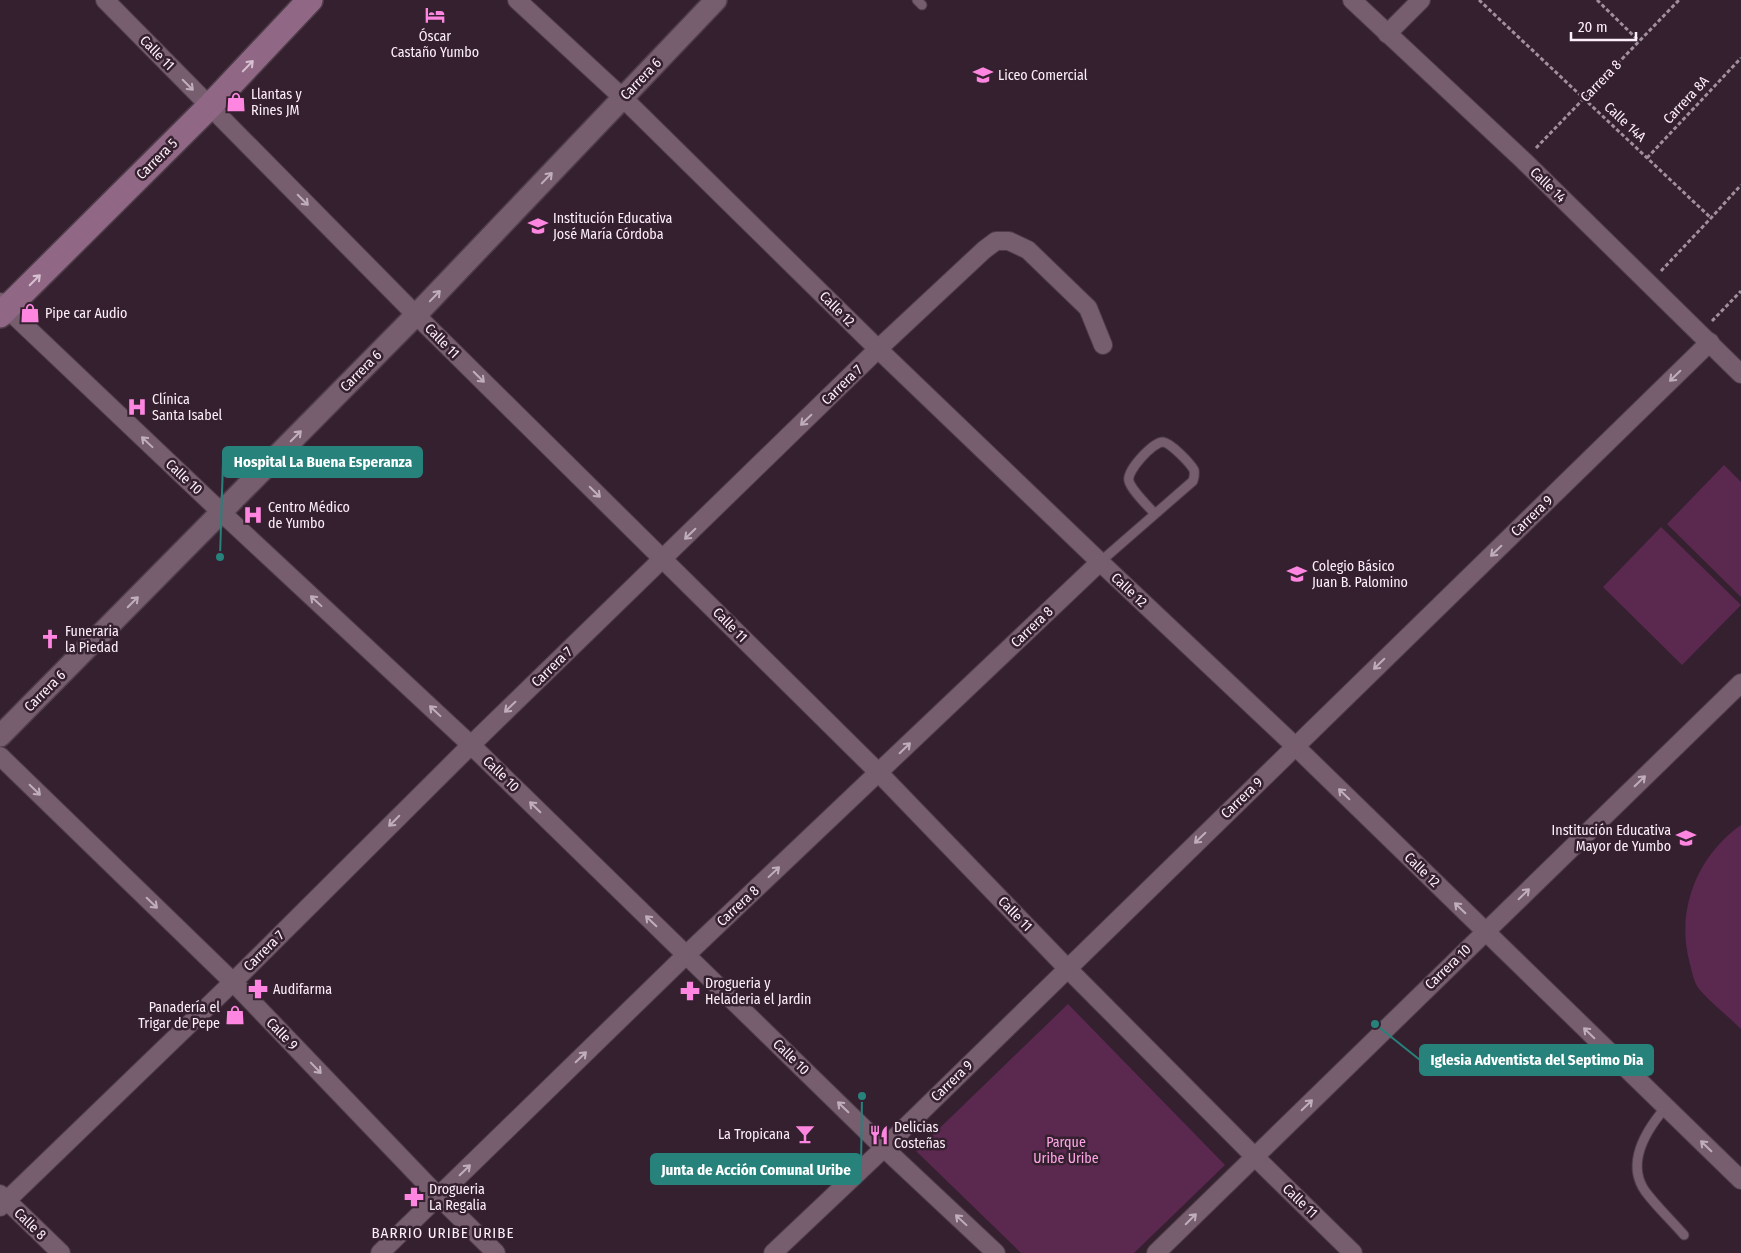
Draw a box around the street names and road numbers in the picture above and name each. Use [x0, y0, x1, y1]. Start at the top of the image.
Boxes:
street label: Calle 11 [136, 32, 178, 74]
street label: Carrera 6 [617, 54, 665, 103]
street label: Carrera 8 [1577, 56, 1625, 106]
street label: Carrera 8A [1660, 72, 1713, 127]
street label: Calle 14A [1601, 98, 1650, 146]
street label: Carrera 5 [133, 135, 181, 183]
street label: Calle 14 [1526, 164, 1570, 206]
street label: Calle 12 [816, 288, 858, 330]
street label: Calle 11 [421, 320, 463, 362]
street label: Carrera 6 [337, 347, 385, 395]
street label: Carrera 7 [818, 361, 866, 409]
street label: Calle 10 [162, 456, 206, 498]
street label: Carrera 9 [1508, 492, 1557, 540]
street label: Calle 12 [1108, 569, 1150, 611]
street label: Carrera 8 [1007, 603, 1057, 651]
street label: Calle 11 [709, 604, 751, 646]
street label: Carrera 7 [528, 643, 576, 691]
street label: Carrera 6 [21, 667, 69, 715]
street label: Calle 10 [479, 753, 523, 795]
street label: Carrera 9 [1218, 774, 1267, 822]
street label: Calle 12 [1401, 849, 1443, 891]
street label: Carrera 8 [713, 882, 763, 930]
street label: Calle 11 [994, 893, 1036, 935]
street label: Carrera 7 [240, 927, 288, 975]
street label: Carrera 10 [1421, 941, 1475, 993]
street label: Calle 9 [263, 1014, 301, 1054]
street label: Calle 10 [769, 1036, 813, 1078]
street label: Carrera 9 [928, 1057, 977, 1105]
street label: Calle 11 [1279, 1180, 1321, 1222]
street label: Calle 8 [10, 1205, 50, 1243]

